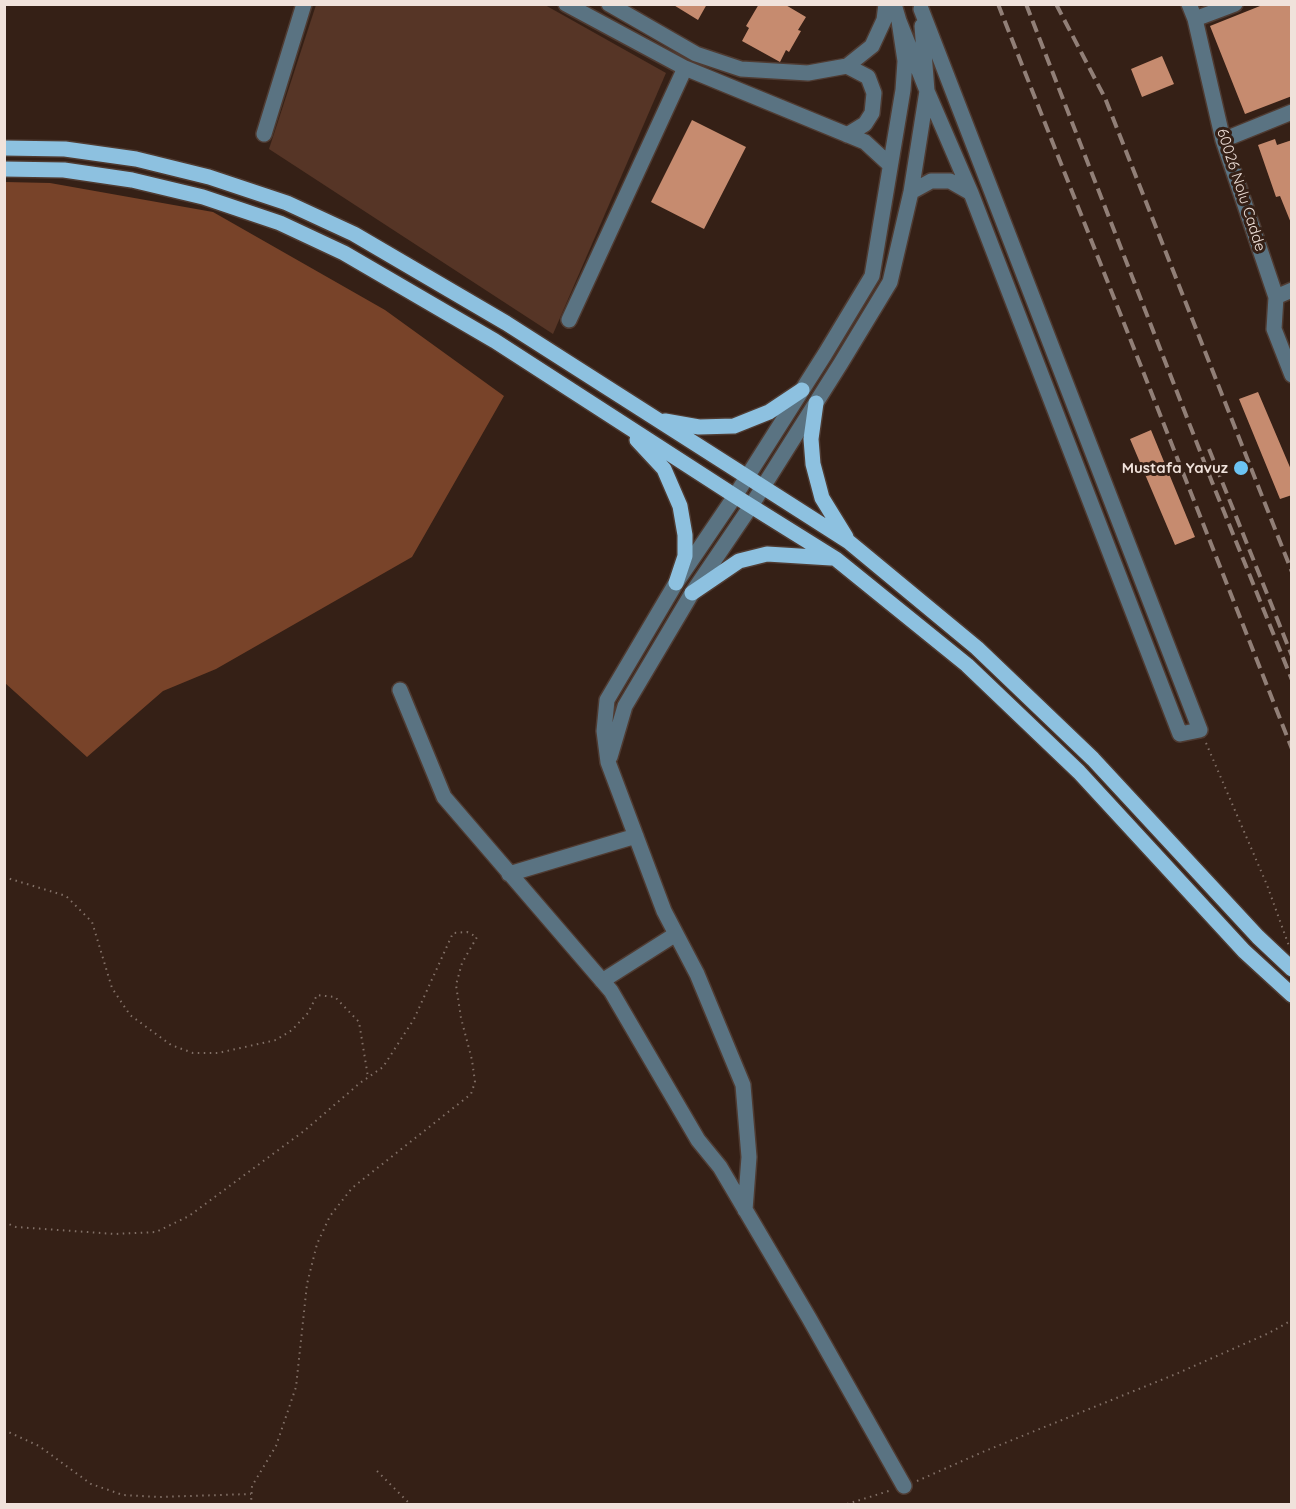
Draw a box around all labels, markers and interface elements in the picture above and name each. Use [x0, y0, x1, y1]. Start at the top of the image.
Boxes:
street label: 60026 Nolu Cadde [1213, 126, 1269, 254]
place label: Mustafa Yavuz [1122, 459, 1228, 477]
marker: Mustafa Yavuz [1232, 459, 1250, 477]

